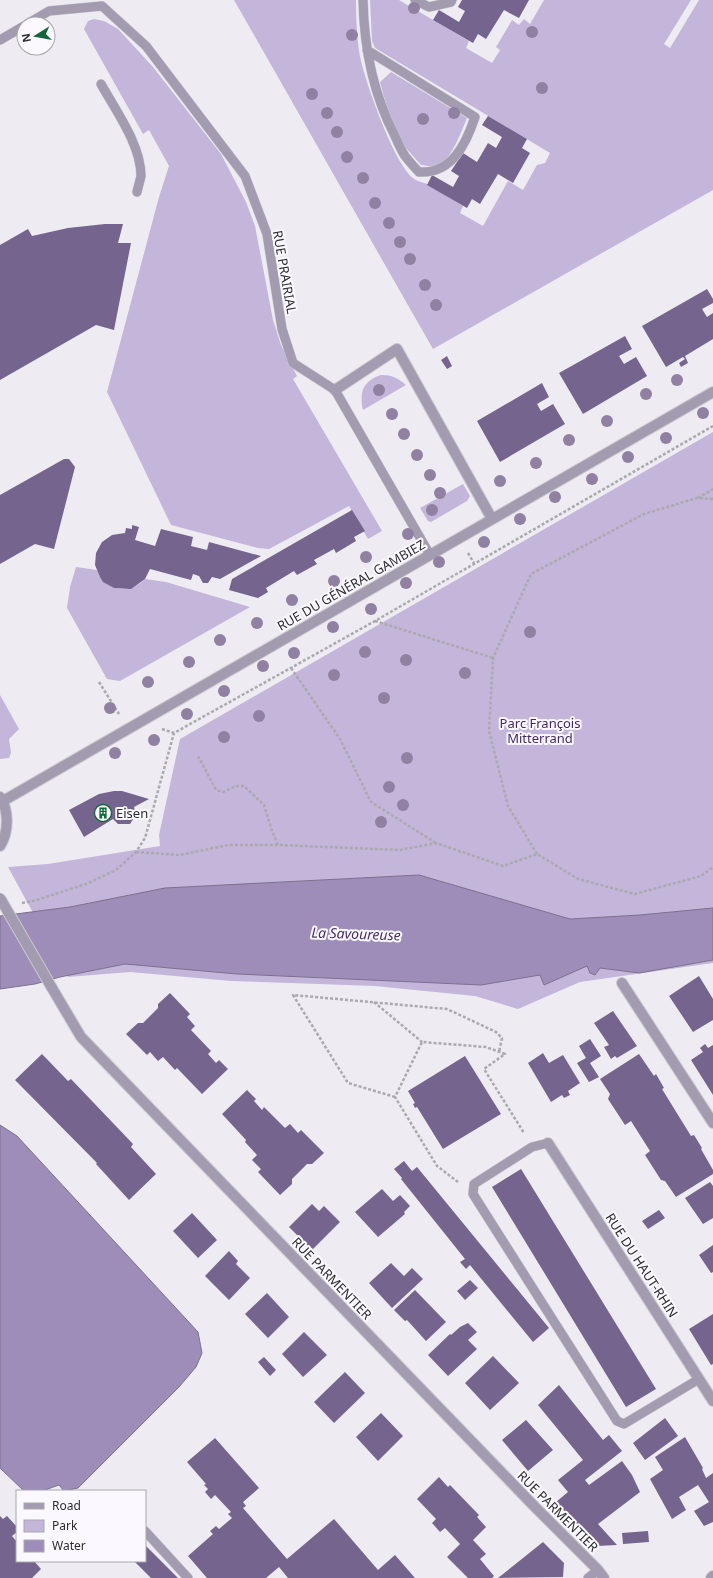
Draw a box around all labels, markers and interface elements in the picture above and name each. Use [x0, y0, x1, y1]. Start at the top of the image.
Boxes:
north arrow [16, 16, 56, 56]
text: N [17, 32, 34, 44]
street label: RUE PRAIRIAL [269, 229, 301, 315]
street label: RUE DU GÉNÉRAL GAMBIEZ [274, 535, 428, 635]
park label: Parc François Mitterrand [500, 714, 580, 747]
building icon: Eisen [93, 803, 113, 823]
place label: Eisen [116, 804, 148, 822]
water label: La Savoureuse [311, 922, 401, 945]
street label: RUE DU HAUT-RHIN [602, 1209, 682, 1321]
street label: RUE PARMENTIER [288, 1233, 376, 1323]
street label: RUE PARMENTIER [514, 1467, 602, 1555]
legend [16, 1490, 146, 1562]
text: Road [52, 1497, 81, 1514]
text: Park [52, 1517, 78, 1534]
text: Water [52, 1537, 86, 1554]

